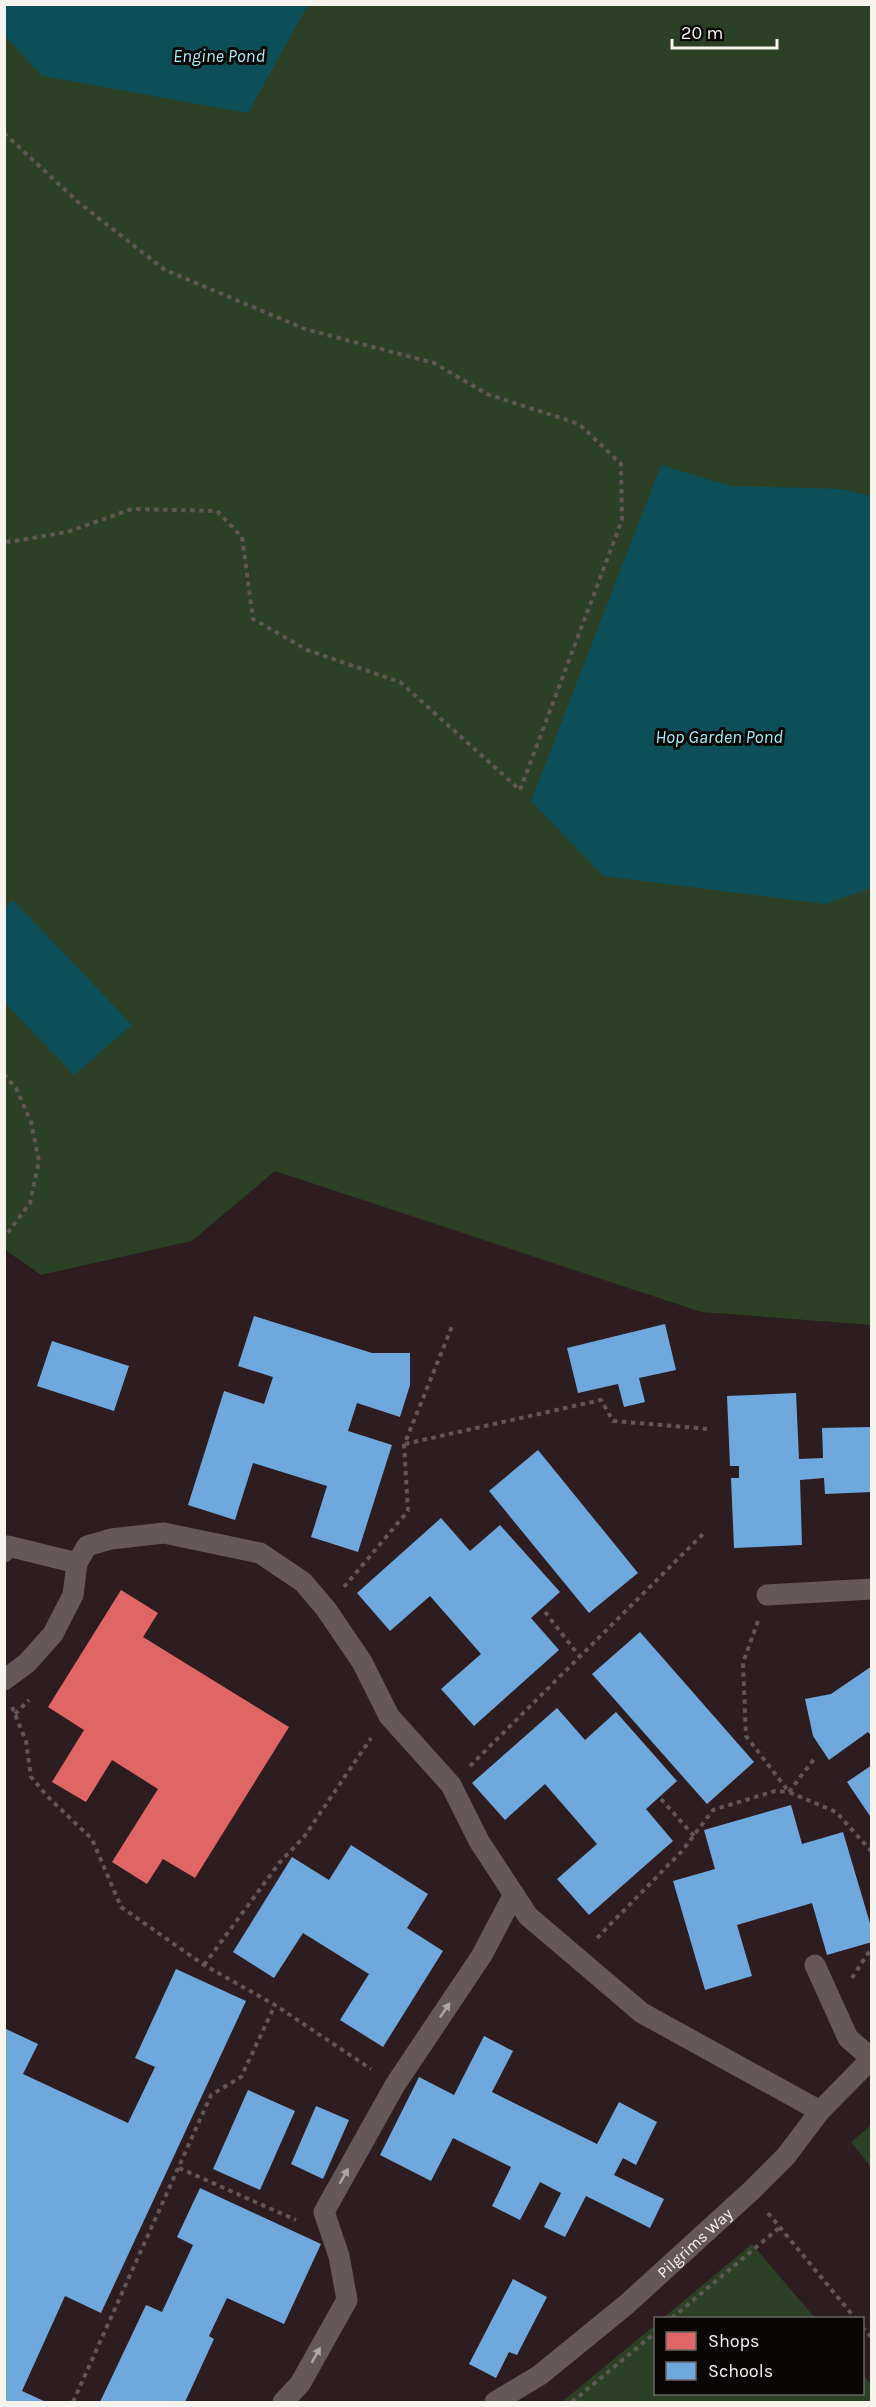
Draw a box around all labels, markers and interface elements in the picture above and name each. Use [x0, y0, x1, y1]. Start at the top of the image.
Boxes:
scale bar [672, 12, 777, 50]
text: 20 m [681, 22, 723, 44]
water label: Engine Pond [173, 45, 265, 67]
water label: Hop Garden Pond [655, 726, 783, 748]
one-way arrow [440, 2002, 451, 2018]
one-way arrow [339, 2168, 349, 2185]
street label: Pilgrims Way [653, 2203, 736, 2282]
legend [654, 2317, 864, 2395]
text: Shops [708, 2330, 760, 2352]
one-way arrow [311, 2346, 321, 2363]
text: Schools [708, 2360, 773, 2382]

